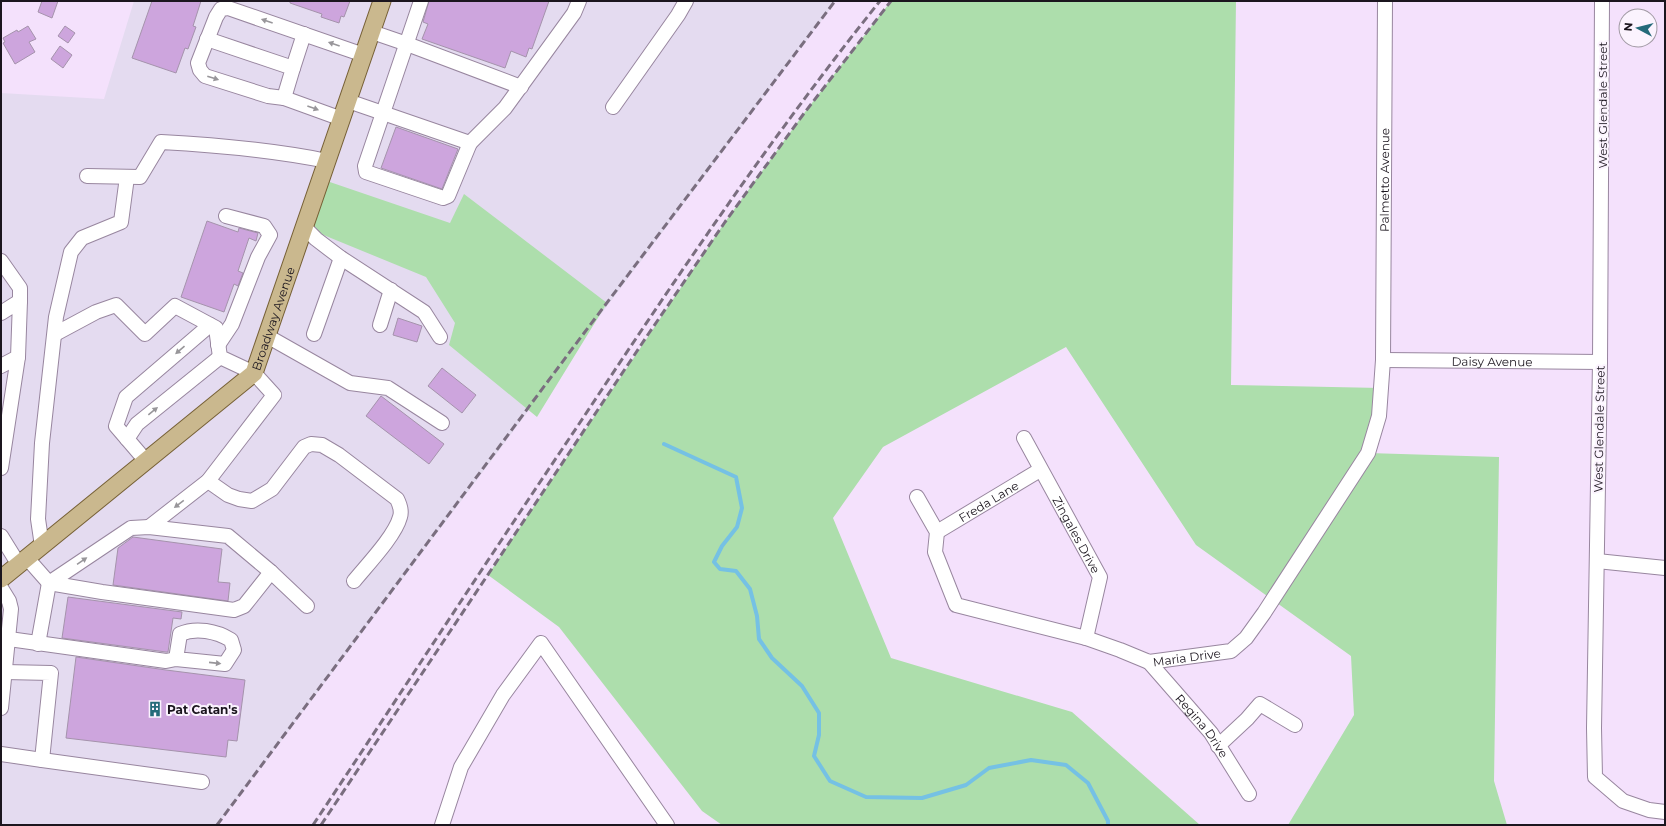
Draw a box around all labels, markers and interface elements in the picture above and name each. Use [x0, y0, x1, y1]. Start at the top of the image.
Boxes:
north arrow [1618, 8, 1658, 48]
one-way arrow [261, 18, 273, 24]
text: N [1621, 22, 1636, 32]
one-way arrow [327, 41, 339, 47]
street label: West Glendale Street [1595, 41, 1610, 168]
one-way arrow [207, 75, 219, 81]
one-way arrow [307, 106, 319, 112]
street label: Palmetto Avenue [1376, 128, 1392, 232]
street label: Broadway Avenue [248, 265, 298, 372]
one-way arrow [175, 346, 185, 355]
street label: Daisy Avenue [1451, 353, 1533, 369]
street label: West Glendale Street [1590, 365, 1608, 493]
one-way arrow [148, 406, 159, 415]
street label: Freda Lane [956, 477, 1021, 525]
street label: Zingales Drive [1050, 493, 1104, 576]
one-way arrow [173, 500, 184, 508]
one-way arrow [76, 557, 87, 565]
street label: Maria Drive [1152, 645, 1221, 669]
one-way arrow [209, 659, 221, 666]
street label: Regina Drive [1173, 690, 1232, 760]
building icon: Pat Catan's [146, 700, 164, 718]
place label: Pat Catan's [167, 702, 238, 717]

